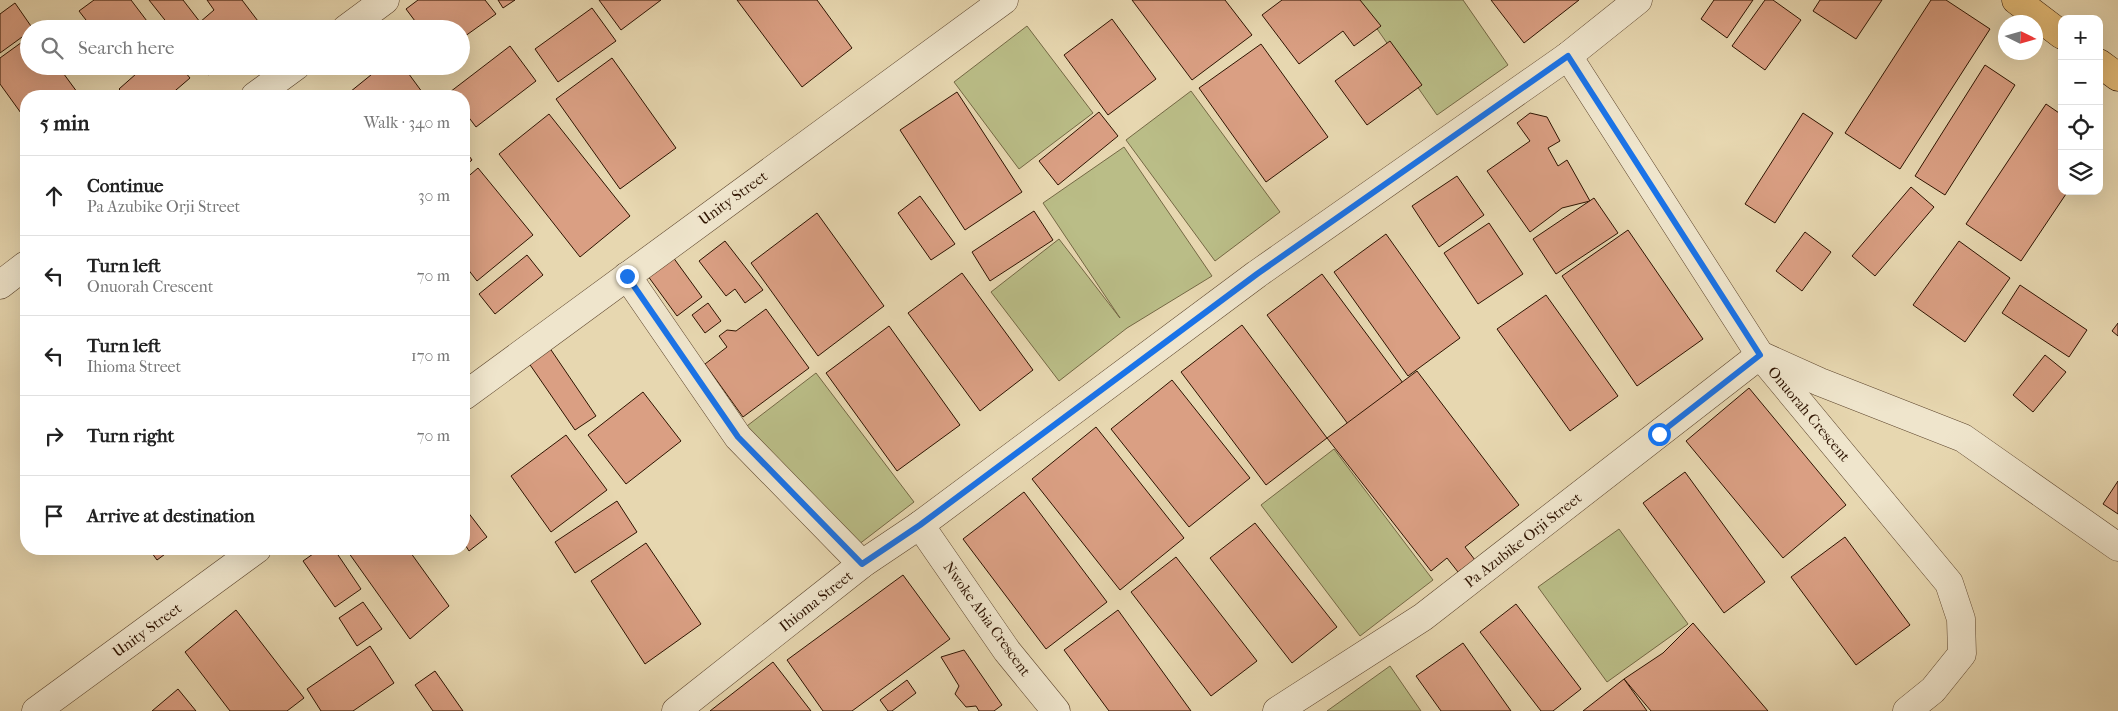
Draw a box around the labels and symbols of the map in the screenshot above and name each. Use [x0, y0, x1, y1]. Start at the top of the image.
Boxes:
north arrow [1998, 15, 2043, 60]
street label: Unity Street [695, 167, 772, 229]
route end [616, 265, 639, 288]
street label: Onuorah Crescent [1764, 363, 1854, 466]
route start [1648, 423, 1671, 446]
street label: Pa Azubike Orji Street [1461, 488, 1586, 591]
street label: Nwoke Abia Crescent [939, 558, 1035, 680]
street label: Ihioma Street [776, 566, 857, 635]
street label: Unity Street [109, 599, 186, 661]

